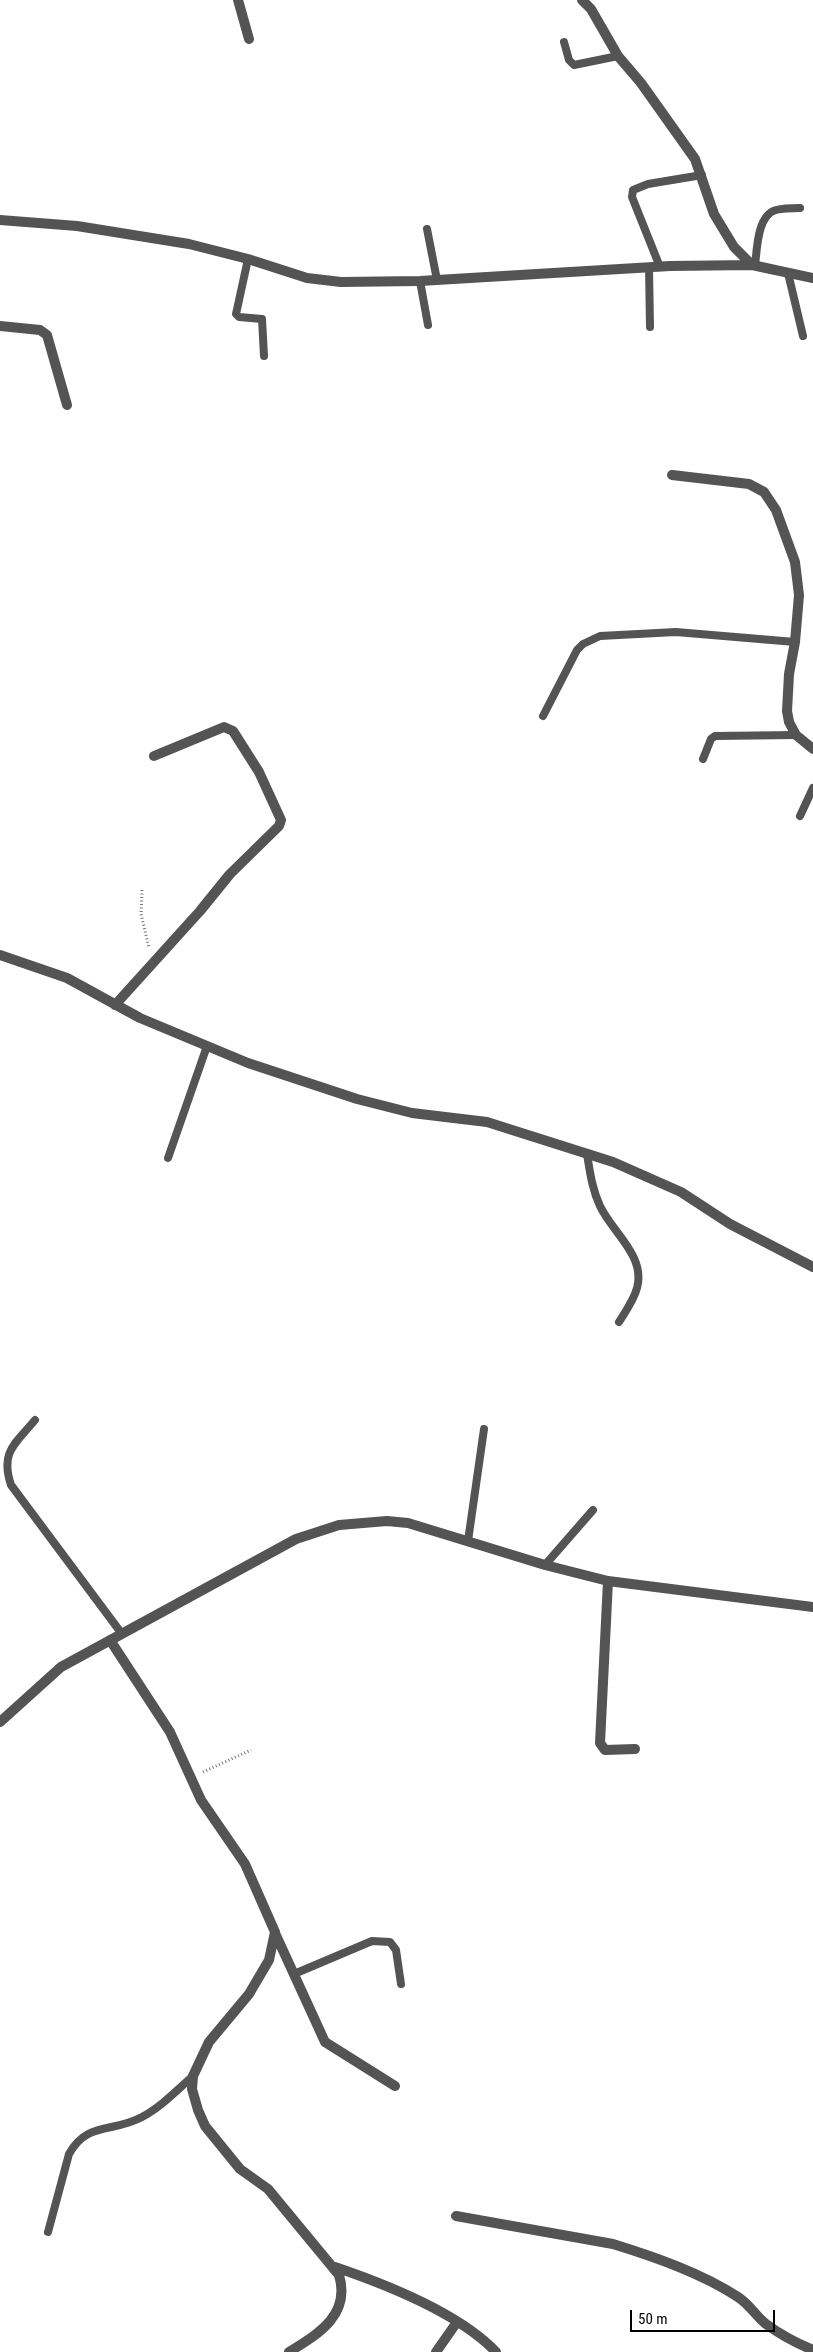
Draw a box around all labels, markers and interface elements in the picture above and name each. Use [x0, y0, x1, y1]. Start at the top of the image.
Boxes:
scale bar [633, 2300, 778, 2332]
text: 50 m [638, 2310, 668, 2328]

